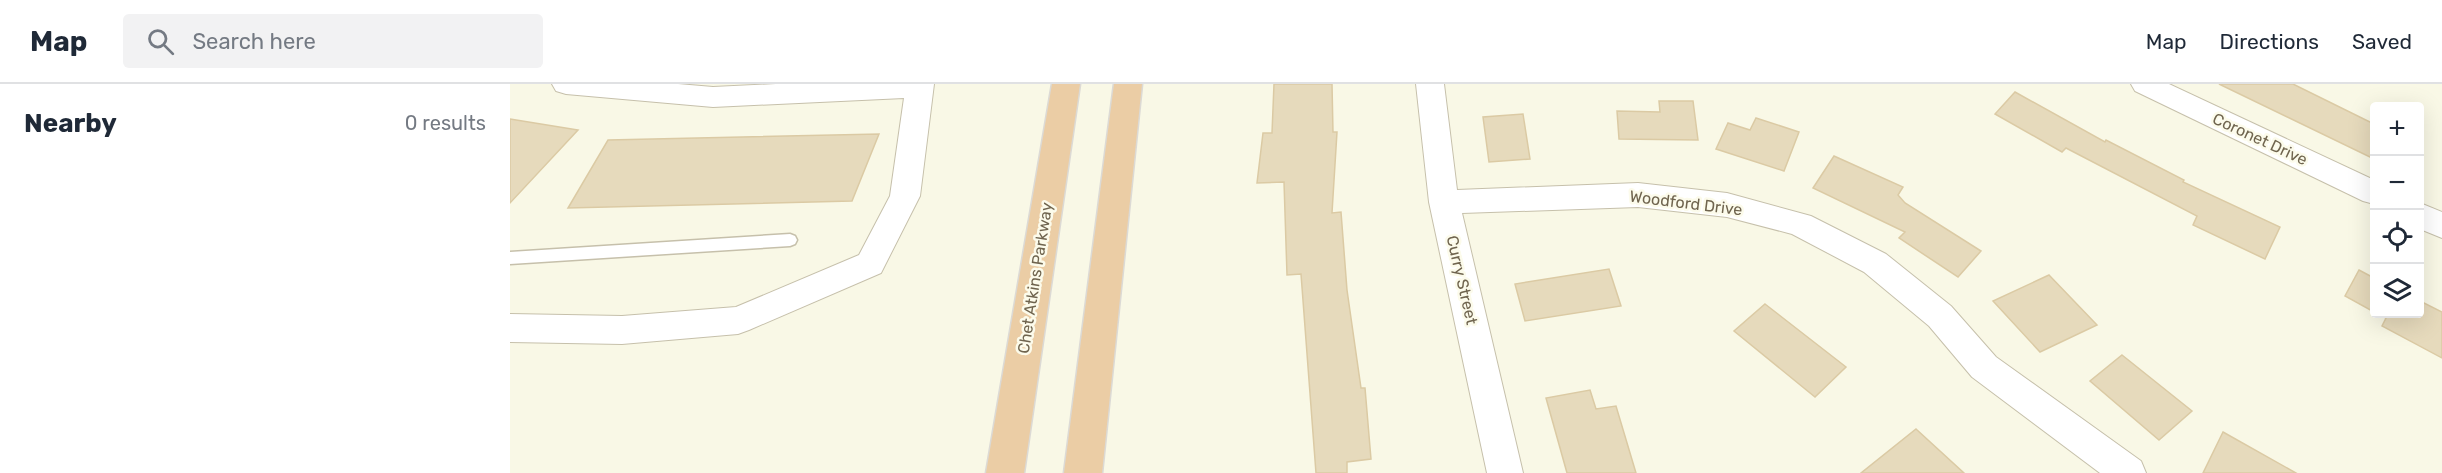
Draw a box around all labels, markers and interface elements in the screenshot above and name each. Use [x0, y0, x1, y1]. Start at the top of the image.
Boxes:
search box [123, 14, 543, 68]
text: Map [30, 25, 87, 58]
icon: search [144, 25, 177, 58]
text: Search here [192, 28, 316, 55]
text: Map [2146, 29, 2187, 54]
text: Directions [2220, 29, 2319, 54]
text: Saved [2352, 29, 2412, 54]
map controls [2370, 102, 2424, 318]
button: + [2370, 102, 2424, 156]
text: Nearby [24, 108, 117, 139]
street label: Coronet Drive [2210, 109, 2310, 169]
text: 0 results [405, 111, 486, 135]
button: − [2370, 156, 2424, 210]
street label: Woodford Drive [1629, 187, 1743, 219]
street label: Chet Atkins Parkway [1014, 201, 1056, 355]
button: locate [2370, 210, 2424, 264]
street label: Curry Street [1443, 234, 1481, 326]
button: layers [2370, 264, 2424, 318]

